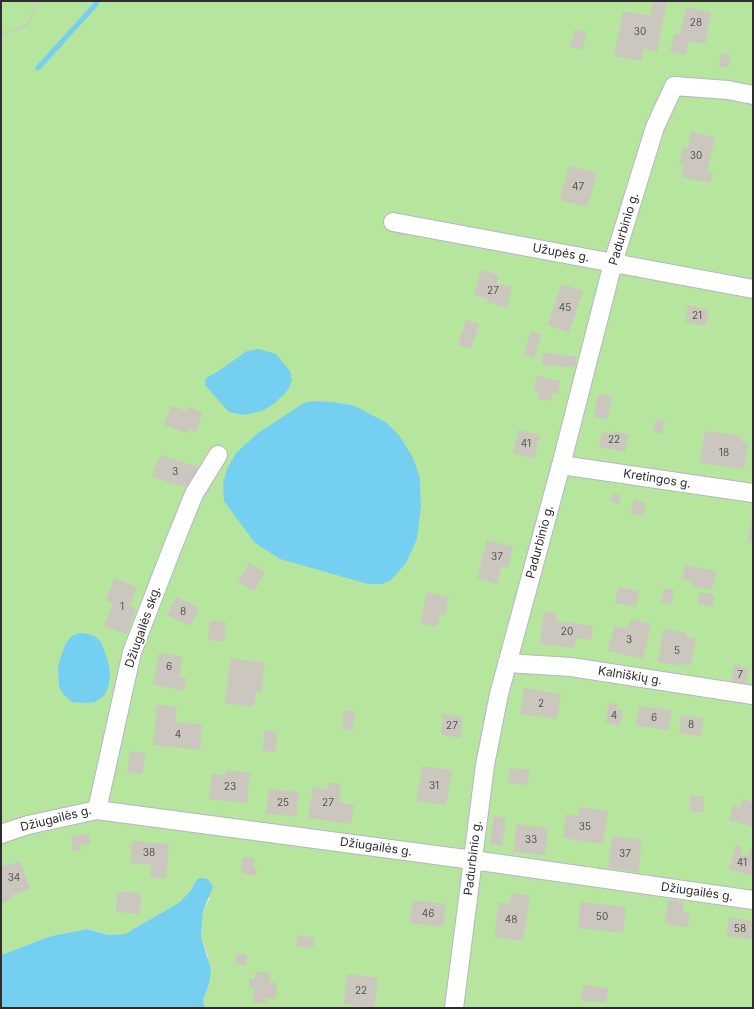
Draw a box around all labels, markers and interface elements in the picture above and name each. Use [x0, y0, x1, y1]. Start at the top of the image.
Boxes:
house number: 28 [690, 17, 702, 29]
house number: 30 [634, 26, 646, 38]
house number: 30 [690, 150, 702, 162]
house number: 47 [572, 181, 584, 193]
street label: Padurbinio g. [606, 191, 642, 267]
street label: Užupės g. [531, 241, 591, 265]
house number: 27 [487, 285, 499, 297]
house number: 45 [559, 302, 571, 314]
house number: 21 [692, 310, 702, 322]
house number: 22 [608, 434, 620, 446]
house number: 41 [521, 438, 531, 450]
house number: 18 [719, 447, 729, 459]
house number: 3 [172, 466, 178, 478]
street label: Kretingos g. [622, 467, 692, 491]
street label: Padurbinio g. [523, 504, 557, 580]
house number: 37 [491, 551, 503, 563]
street label: Džiugailės skg. [122, 584, 164, 670]
house number: 1 [120, 601, 124, 613]
house number: 8 [180, 606, 186, 618]
house number: 20 [561, 626, 573, 638]
house number: 3 [626, 634, 632, 646]
house number: 5 [674, 645, 680, 657]
house number: 6 [166, 661, 172, 673]
street label: Kalniškių g. [597, 664, 663, 688]
house number: 7 [737, 669, 743, 681]
house number: 2 [538, 698, 544, 710]
house number: 4 [611, 710, 617, 722]
house number: 6 [651, 712, 657, 724]
house number: 8 [688, 719, 694, 731]
house number: 27 [446, 720, 458, 732]
house number: 4 [175, 729, 181, 741]
house number: 31 [429, 780, 439, 792]
house number: 23 [224, 781, 236, 793]
house number: 25 [277, 797, 289, 809]
house number: 27 [322, 797, 334, 809]
street label: Džiugailės g. [19, 803, 93, 835]
street label: Padurbinio g. [461, 820, 485, 896]
house number: 35 [579, 821, 591, 833]
house number: 33 [525, 834, 537, 846]
street label: Džiugailės g. [339, 835, 413, 859]
house number: 38 [143, 847, 155, 859]
house number: 37 [619, 848, 631, 860]
house number: 41 [737, 857, 747, 869]
house number: 34 [8, 872, 20, 884]
street label: Džiugailės g. [660, 880, 734, 904]
house number: 46 [422, 908, 434, 920]
house number: 50 [596, 911, 608, 923]
house number: 48 [505, 914, 517, 926]
house number: 58 [734, 923, 746, 935]
house number: 22 [355, 985, 367, 997]

